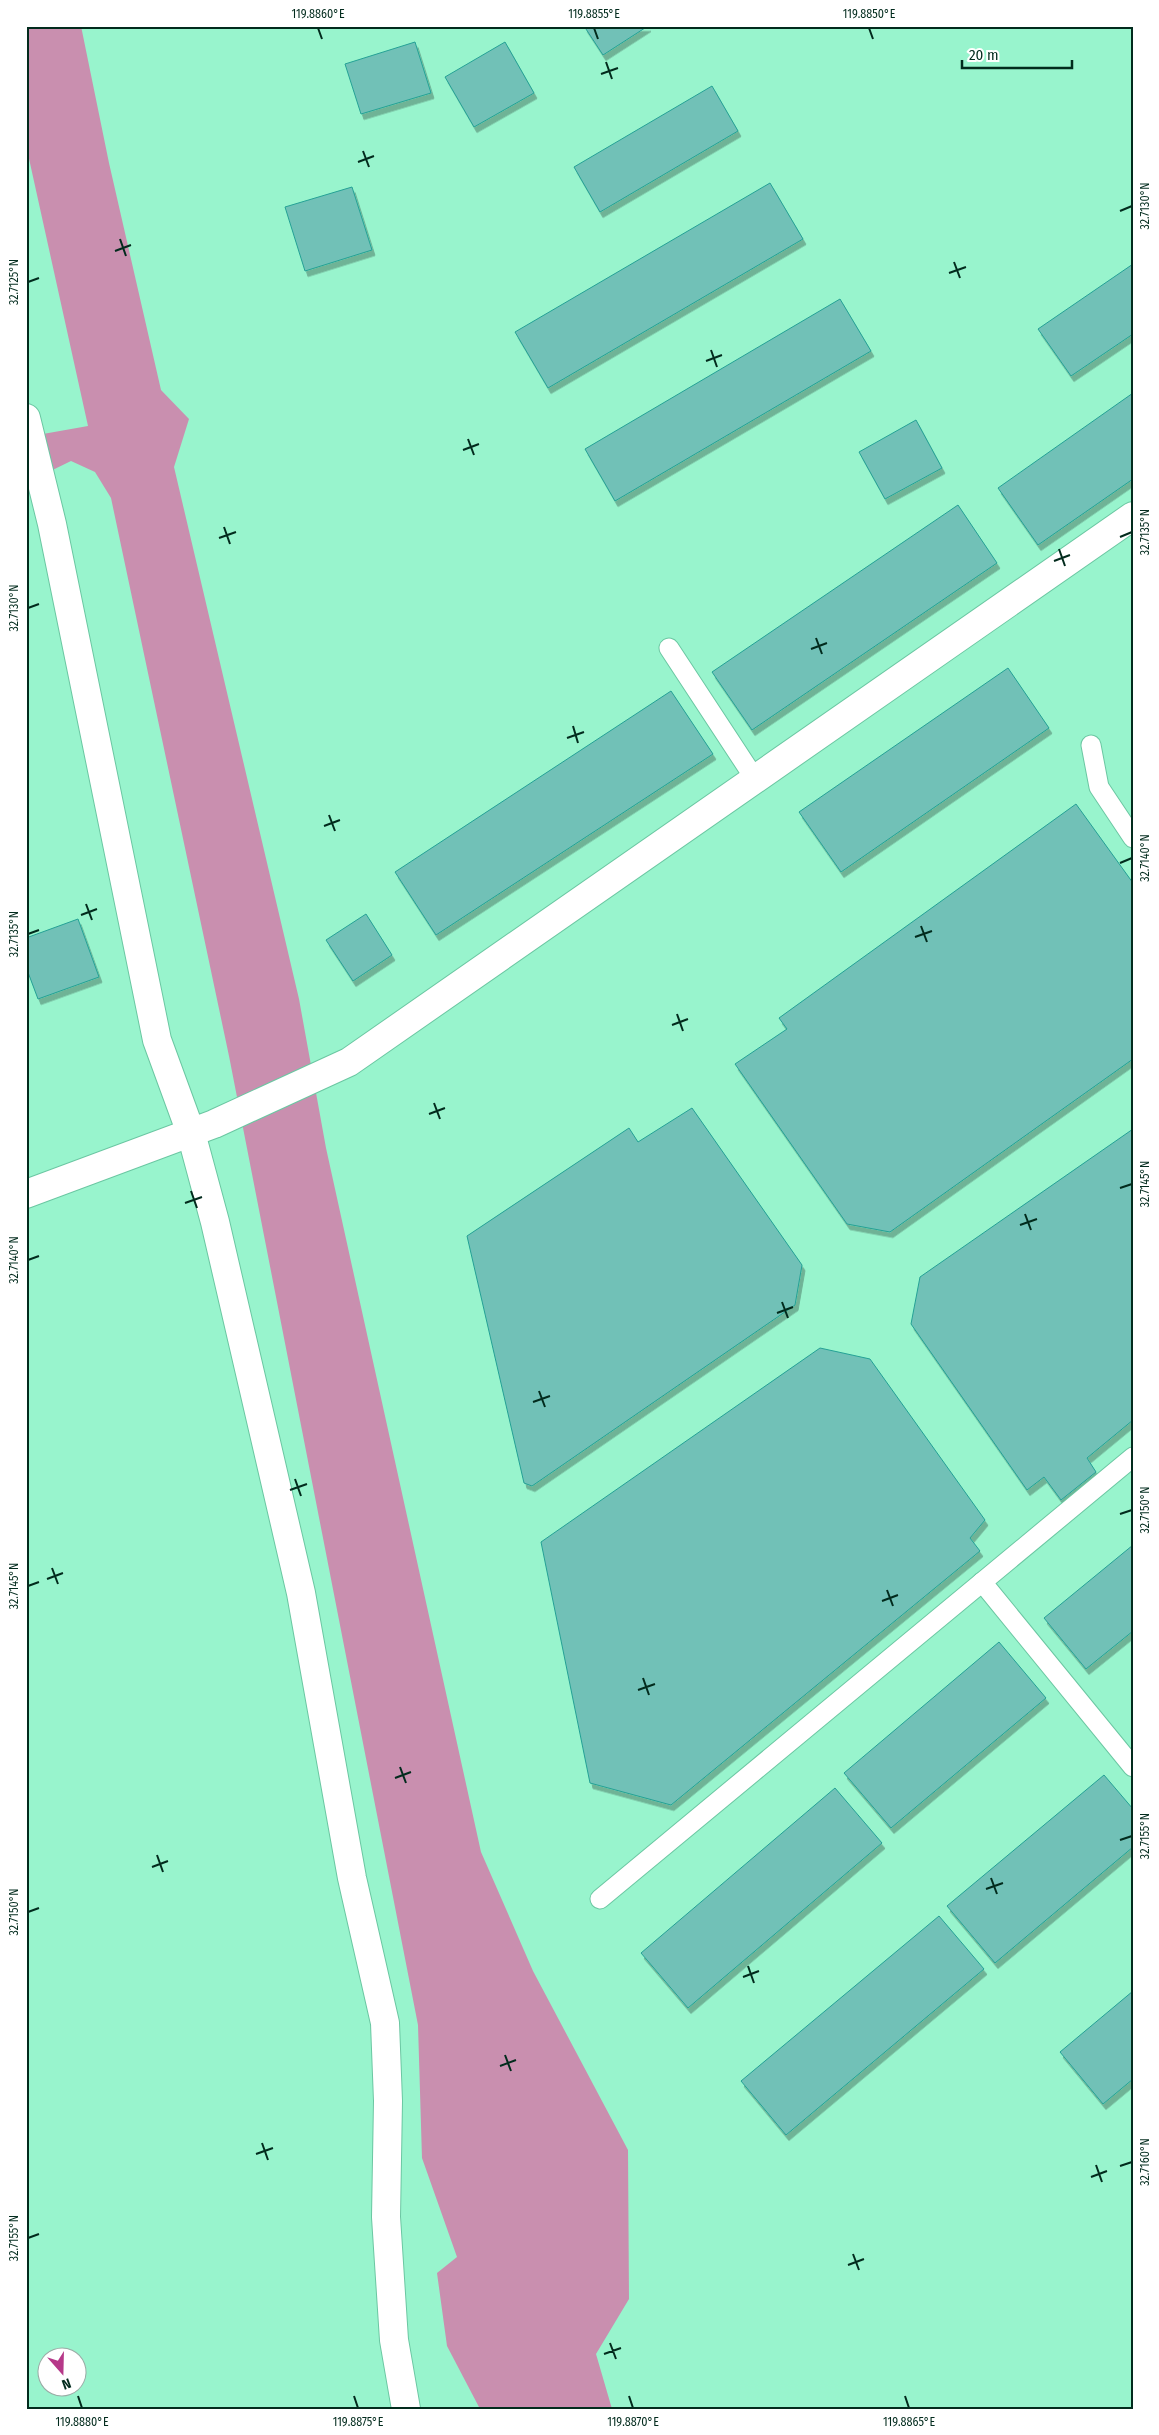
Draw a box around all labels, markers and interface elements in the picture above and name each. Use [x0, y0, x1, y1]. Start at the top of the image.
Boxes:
text: 119.8860°E [291, 7, 345, 21]
text: 119.8855°E [568, 7, 620, 21]
text: 119.8850°E [843, 7, 896, 21]
scale bar [962, 38, 1072, 70]
text: 20 m [969, 46, 999, 64]
text: 32.7130°N [1138, 182, 1152, 230]
text: 32.7125°N [7, 259, 21, 305]
text: 32.7135°N [1138, 509, 1152, 555]
text: 32.7130°N [7, 584, 21, 632]
text: 32.7140°N [1138, 834, 1152, 882]
text: 32.7135°N [7, 911, 21, 957]
text: 32.7145°N [1138, 1161, 1152, 1207]
text: 32.7140°N [7, 1236, 21, 1284]
text: 32.7150°N [1138, 1486, 1152, 1534]
text: 32.7145°N [7, 1563, 21, 1609]
text: 32.7155°N [1138, 1813, 1152, 1859]
text: 32.7150°N [7, 1888, 21, 1936]
text: 32.7160°N [1138, 2138, 1152, 2186]
text: 32.7155°N [7, 2215, 21, 2261]
north arrow [38, 2348, 88, 2398]
text: N [59, 2374, 73, 2393]
text: 119.8880°E [55, 2415, 109, 2429]
text: 119.8875°E [333, 2415, 384, 2429]
text: 119.8870°E [607, 2415, 659, 2429]
text: 119.8865°E [883, 2415, 935, 2429]

